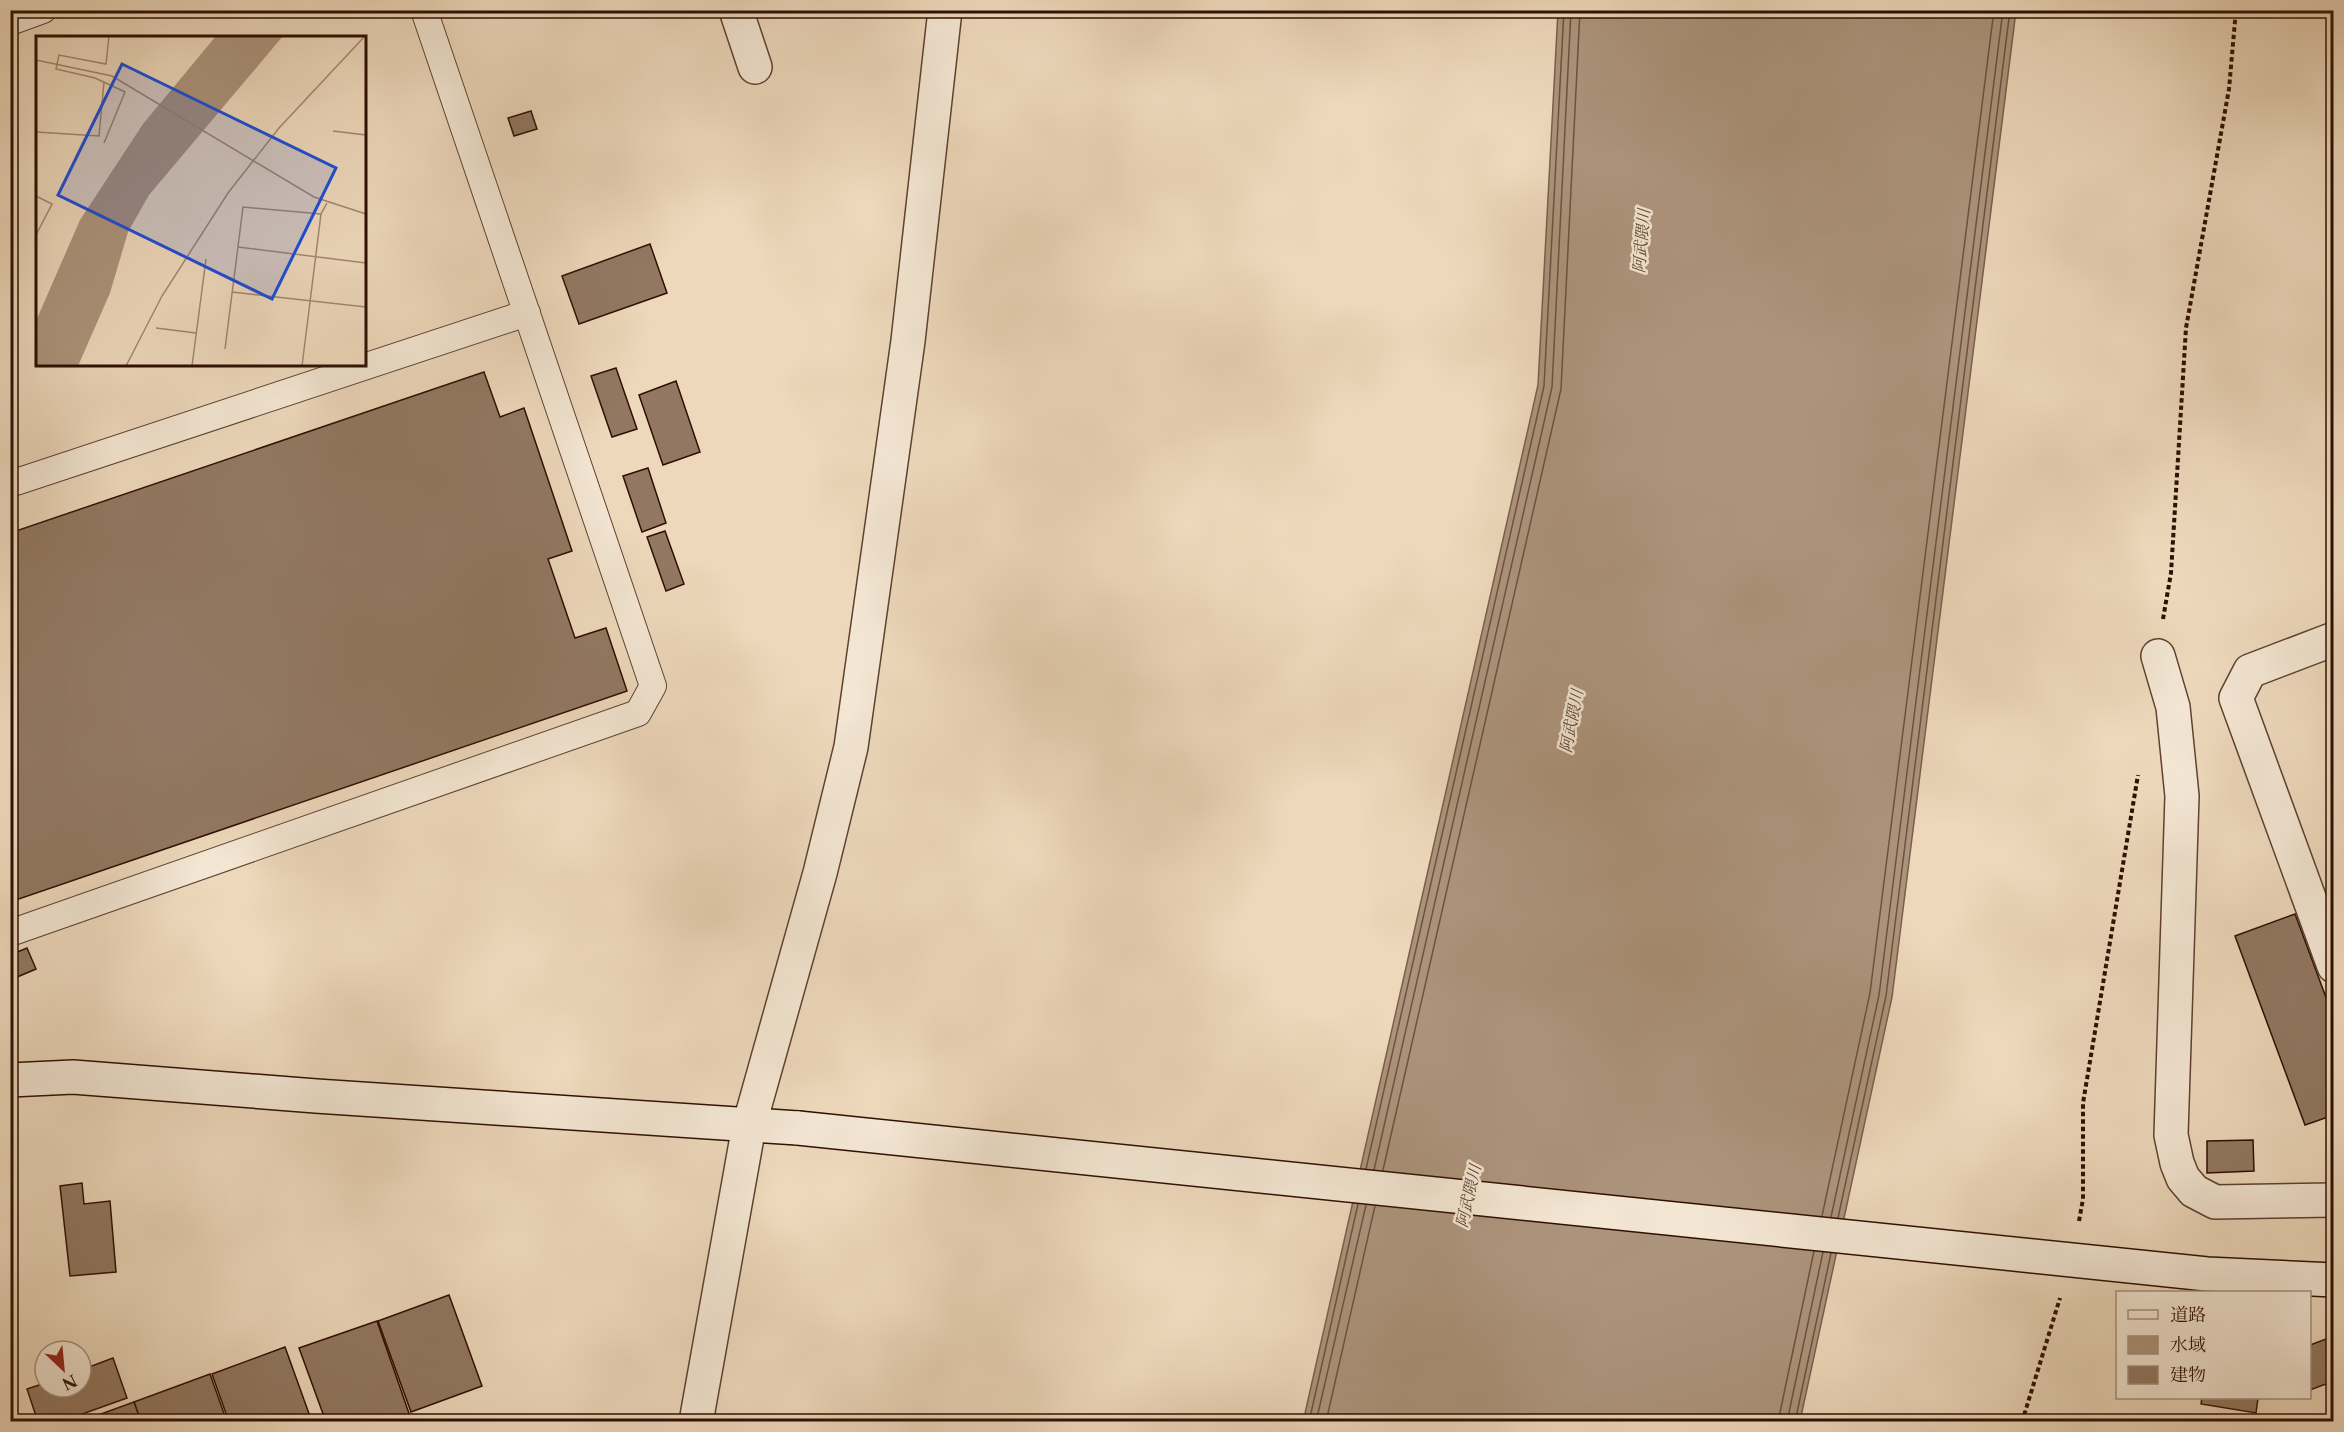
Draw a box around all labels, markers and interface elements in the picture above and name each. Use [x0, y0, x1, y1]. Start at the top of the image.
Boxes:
inset map [36, 36, 366, 366]
water label: 阿武隈川 [1628, 206, 1654, 274]
water label: 阿武隈川 [1555, 686, 1587, 754]
water label: 阿武隈川 [1451, 1161, 1485, 1229]
legend [2116, 1291, 2311, 1399]
text: 道路 [2170, 1304, 2206, 1326]
text: 水域 [2170, 1334, 2206, 1356]
north arrow [33, 1339, 93, 1399]
text: 建物 [2170, 1364, 2206, 1386]
text: N [59, 1370, 80, 1395]

